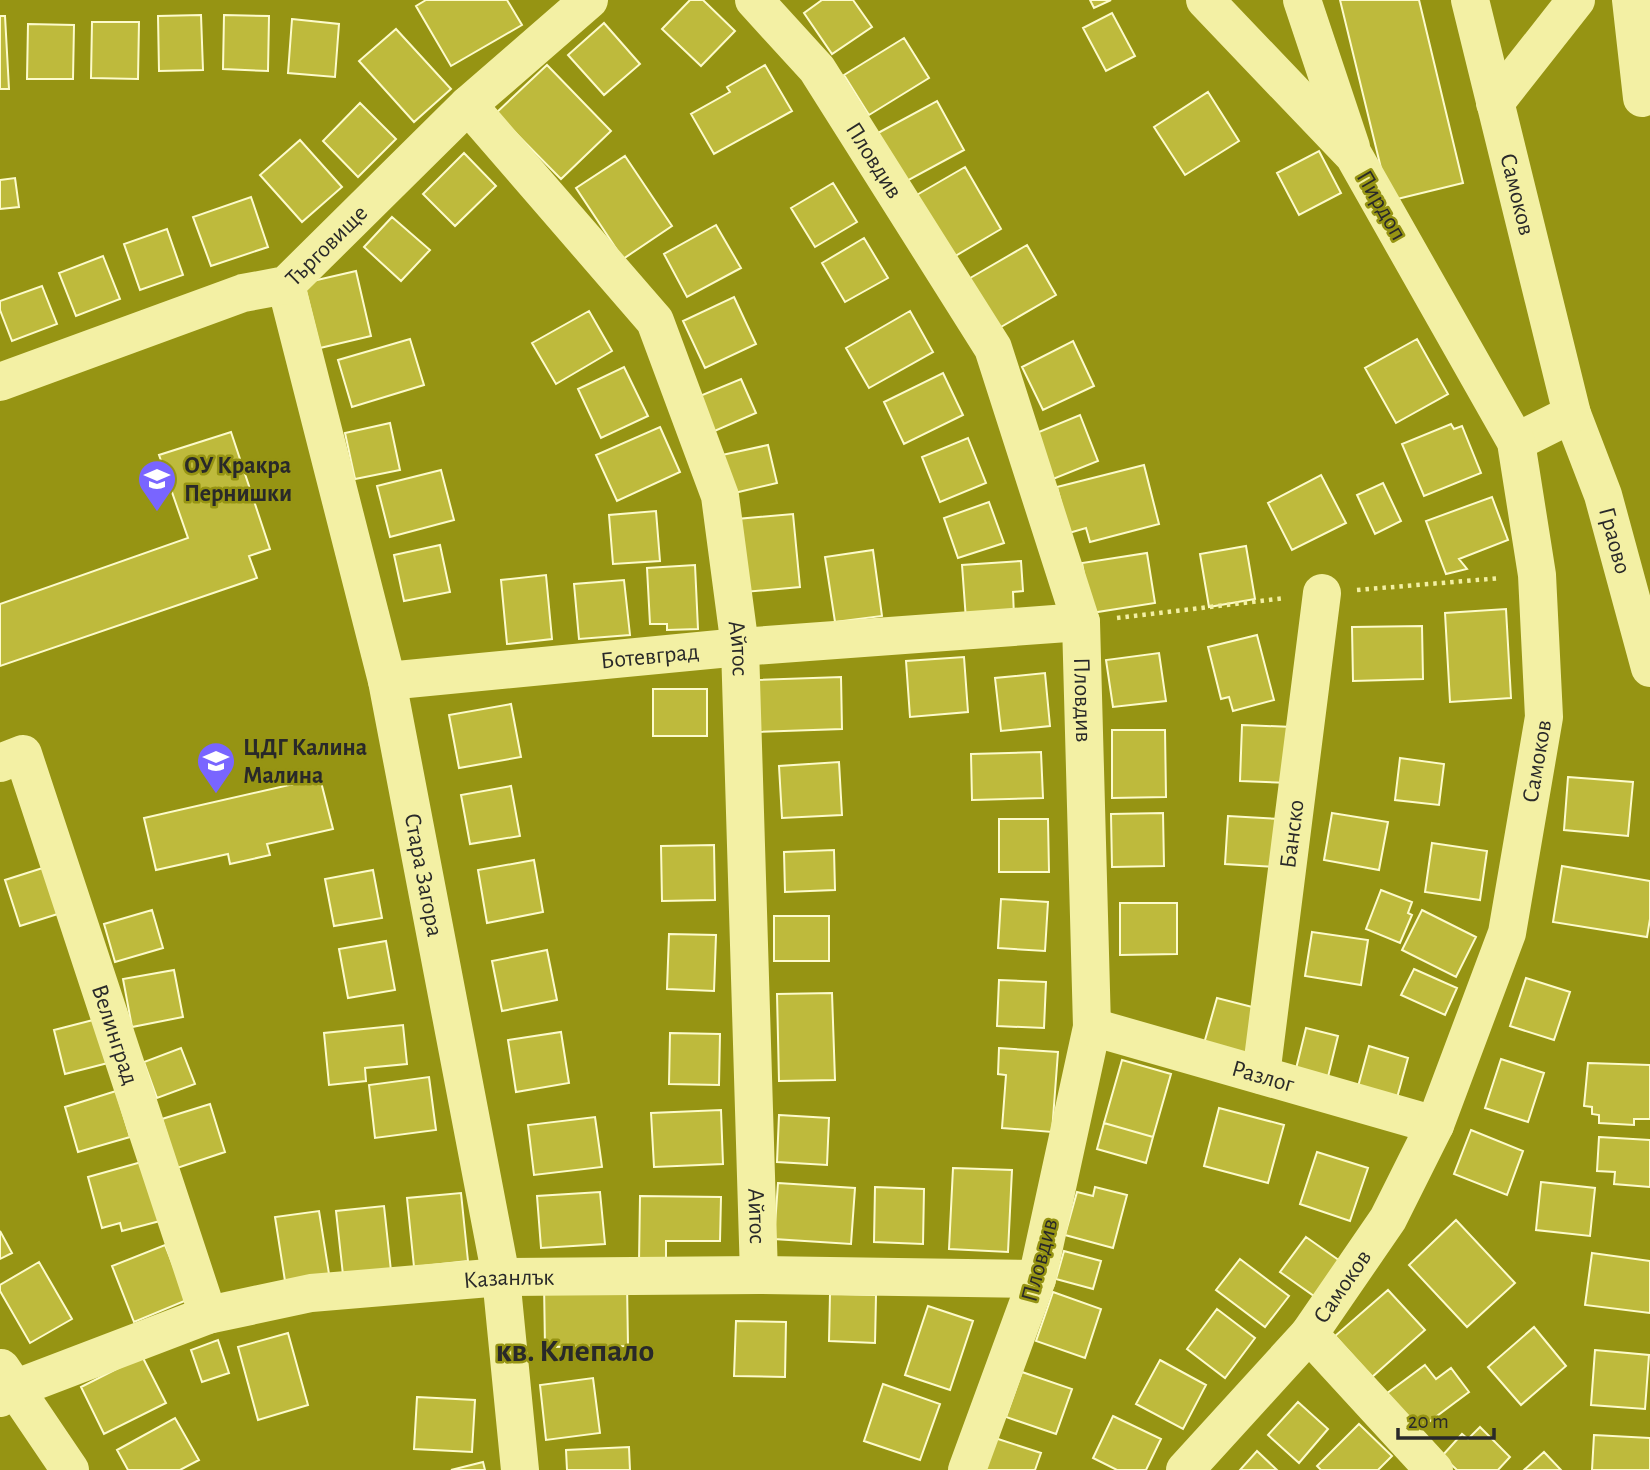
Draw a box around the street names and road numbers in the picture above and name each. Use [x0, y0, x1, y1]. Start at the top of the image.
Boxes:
street label: Пловдив [841, 118, 906, 203]
street label: Самоков [1495, 151, 1539, 238]
street label: Пирдоп [1352, 166, 1411, 245]
street label: Търговище [281, 201, 372, 291]
street label: Граово [1594, 505, 1635, 577]
street label: Айтос [724, 619, 752, 677]
street label: Ботевград [599, 640, 700, 673]
street label: Пловдив [1069, 657, 1095, 743]
street label: Самоков [1519, 718, 1556, 805]
street label: Банско [1276, 798, 1309, 870]
street label: Стара Загора [400, 811, 447, 939]
street label: Велинград [87, 982, 142, 1088]
street label: Разлог [1229, 1057, 1297, 1097]
street label: Айтос [743, 1188, 769, 1244]
street label: Пловдив [1017, 1216, 1063, 1304]
street label: Самоков [1309, 1246, 1376, 1328]
street label: Казанлък [462, 1266, 554, 1293]

